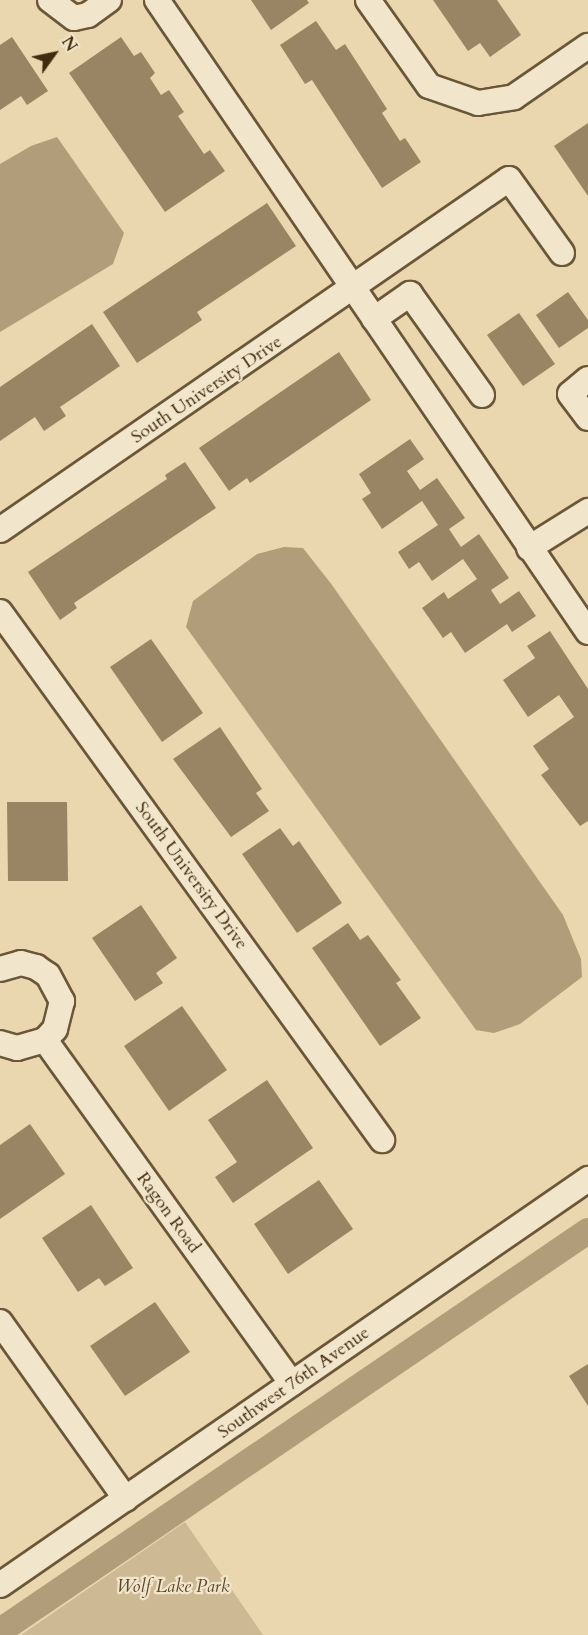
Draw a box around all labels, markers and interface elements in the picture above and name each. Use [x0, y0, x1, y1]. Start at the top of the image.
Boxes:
north arrow [24, 24, 84, 84]
text: N [56, 32, 82, 56]
street label: South University Drive [127, 331, 287, 449]
street label: South University Drive [130, 798, 252, 954]
street label: Ragon Road [131, 1168, 205, 1258]
street label: Southwest 76th Avenue [214, 1322, 374, 1444]
park label: Wolf Lake Park [116, 1576, 230, 1598]

